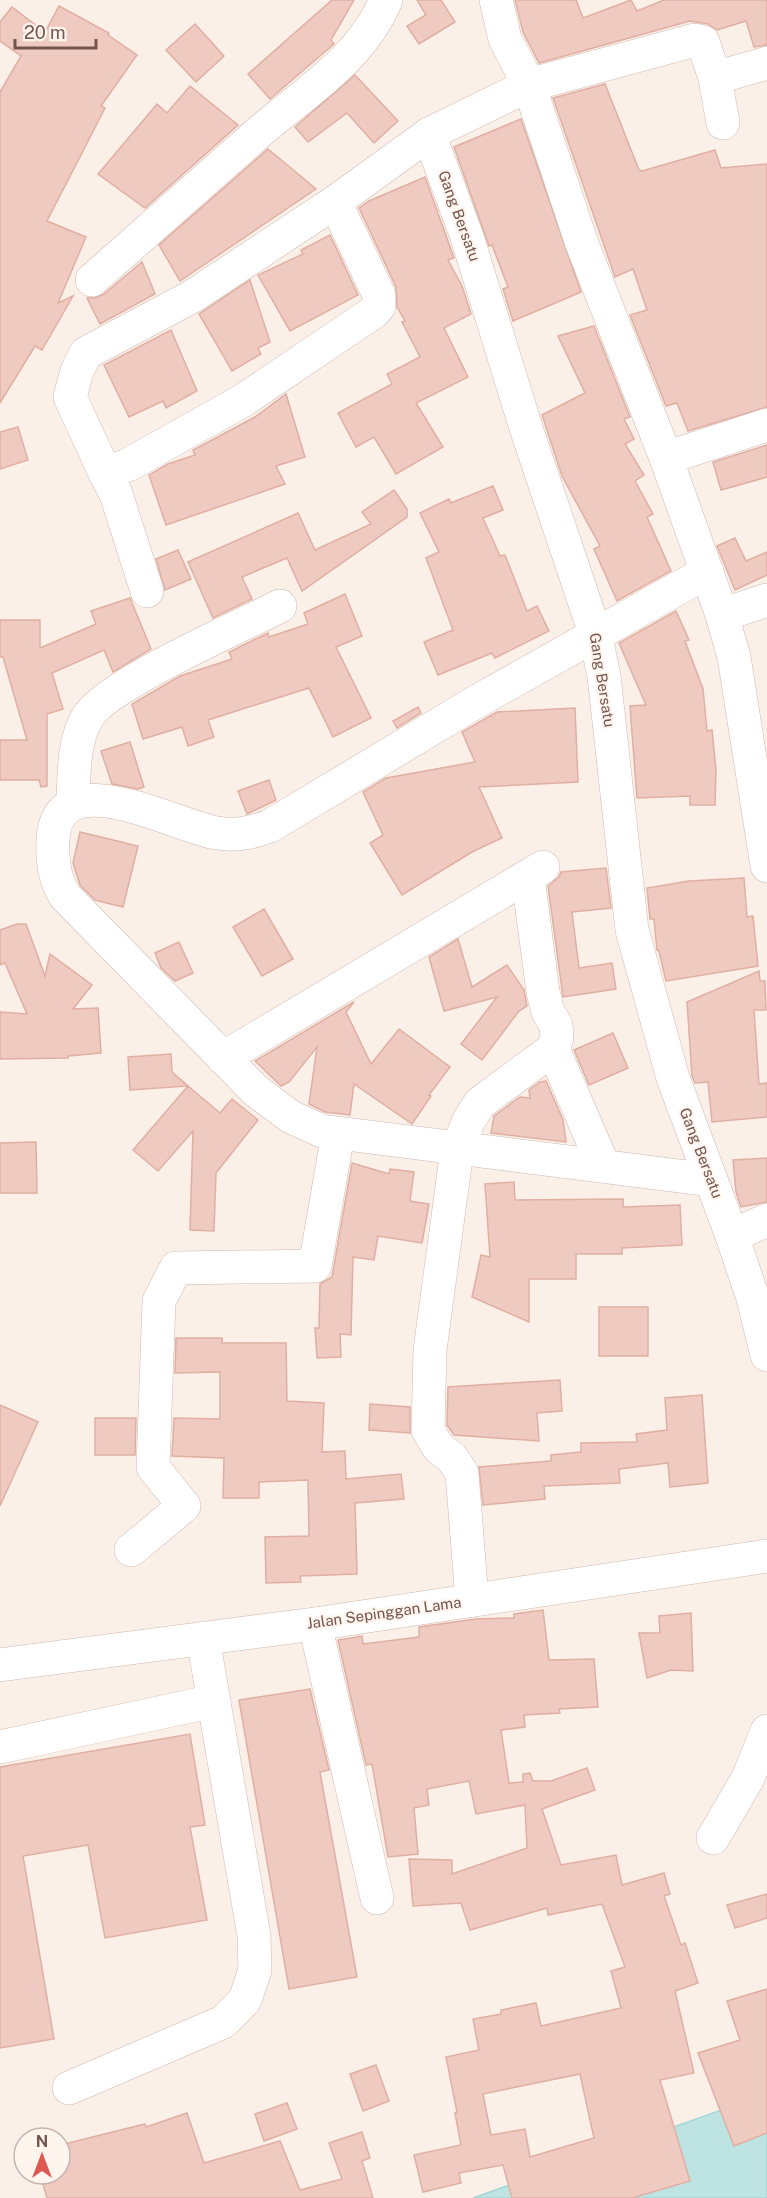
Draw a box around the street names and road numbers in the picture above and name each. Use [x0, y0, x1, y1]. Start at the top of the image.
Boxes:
street label: Gang Bersatu [435, 168, 484, 264]
street label: Gang Bersatu [587, 631, 618, 728]
street label: Gang Bersatu [676, 1105, 726, 1200]
street label: Jalan Sepinggan Lama [306, 1593, 462, 1632]

